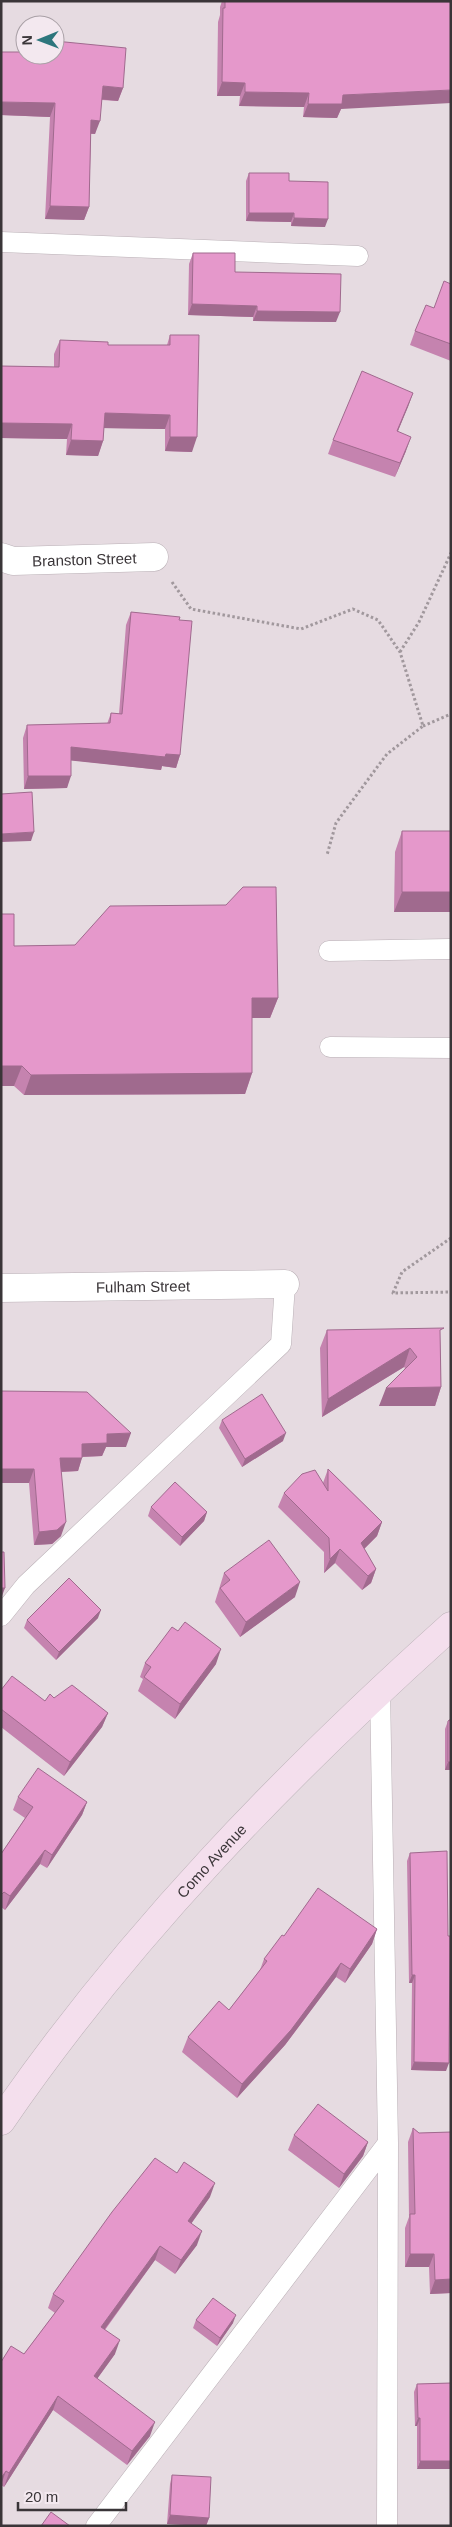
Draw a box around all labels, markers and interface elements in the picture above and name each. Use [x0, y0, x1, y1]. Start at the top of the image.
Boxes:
north arrow [15, 15, 65, 65]
text: N [19, 35, 35, 45]
street label: Branston Street [32, 549, 138, 569]
street label: Fulham Street [96, 1277, 191, 1295]
street label: Como Avenue [173, 1820, 249, 1901]
scale bar [18, 2480, 125, 2512]
text: 20 m [25, 2488, 58, 2505]

